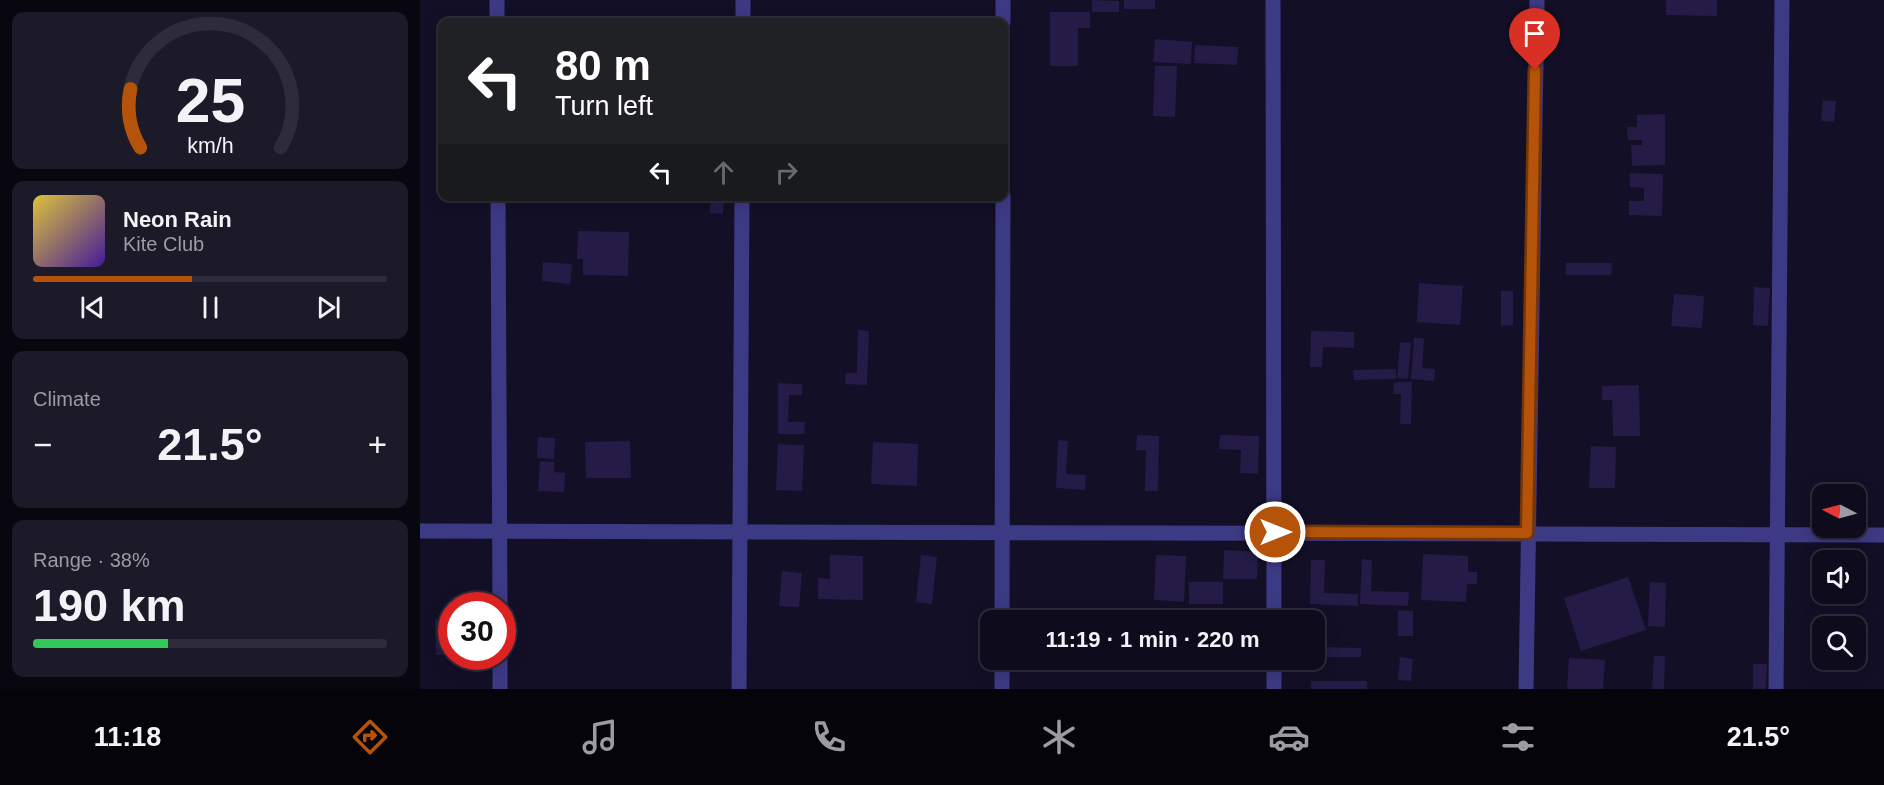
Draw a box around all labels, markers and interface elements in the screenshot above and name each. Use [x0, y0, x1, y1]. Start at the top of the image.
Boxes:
pin [1509, 8, 1560, 70]
icon: arrive [1518, 17, 1551, 50]
icon: left [456, 42, 534, 120]
text: 80 m [555, 42, 651, 89]
text: 25 [175, 66, 245, 135]
text: Turn left [555, 91, 653, 121]
text: km/h [187, 134, 233, 158]
icon: left [644, 156, 677, 189]
icon: ahead [707, 156, 740, 189]
icon: right [770, 156, 803, 189]
text: Neon Rain [123, 207, 232, 232]
text: Kite Club [123, 233, 204, 255]
icon: previous [76, 291, 109, 324]
icon: pause [194, 291, 227, 324]
icon: next [312, 291, 345, 324]
text: Climate [33, 388, 101, 410]
text: 21.5° [157, 419, 263, 470]
text: − [33, 426, 52, 463]
text: + [368, 426, 387, 463]
north arrow [1812, 484, 1866, 538]
map controls [1812, 484, 1866, 670]
position arrow [1243, 500, 1307, 564]
text: Range · 38% [33, 549, 150, 571]
button: sound [1812, 550, 1866, 604]
text: 190 km [33, 580, 186, 631]
speed limit sign: 30 [438, 592, 516, 670]
button: search [1812, 616, 1866, 670]
text: 11:19 · 1 min · 220 m [1046, 627, 1260, 652]
icon: directions [349, 716, 391, 758]
icon: music [579, 716, 621, 758]
icon: phone [808, 716, 850, 758]
icon: climate [1038, 716, 1080, 758]
icon: car [1268, 716, 1310, 758]
icon: filters [1497, 716, 1539, 758]
text: 11:18 [94, 722, 161, 752]
text: 21.5° [1727, 722, 1790, 752]

